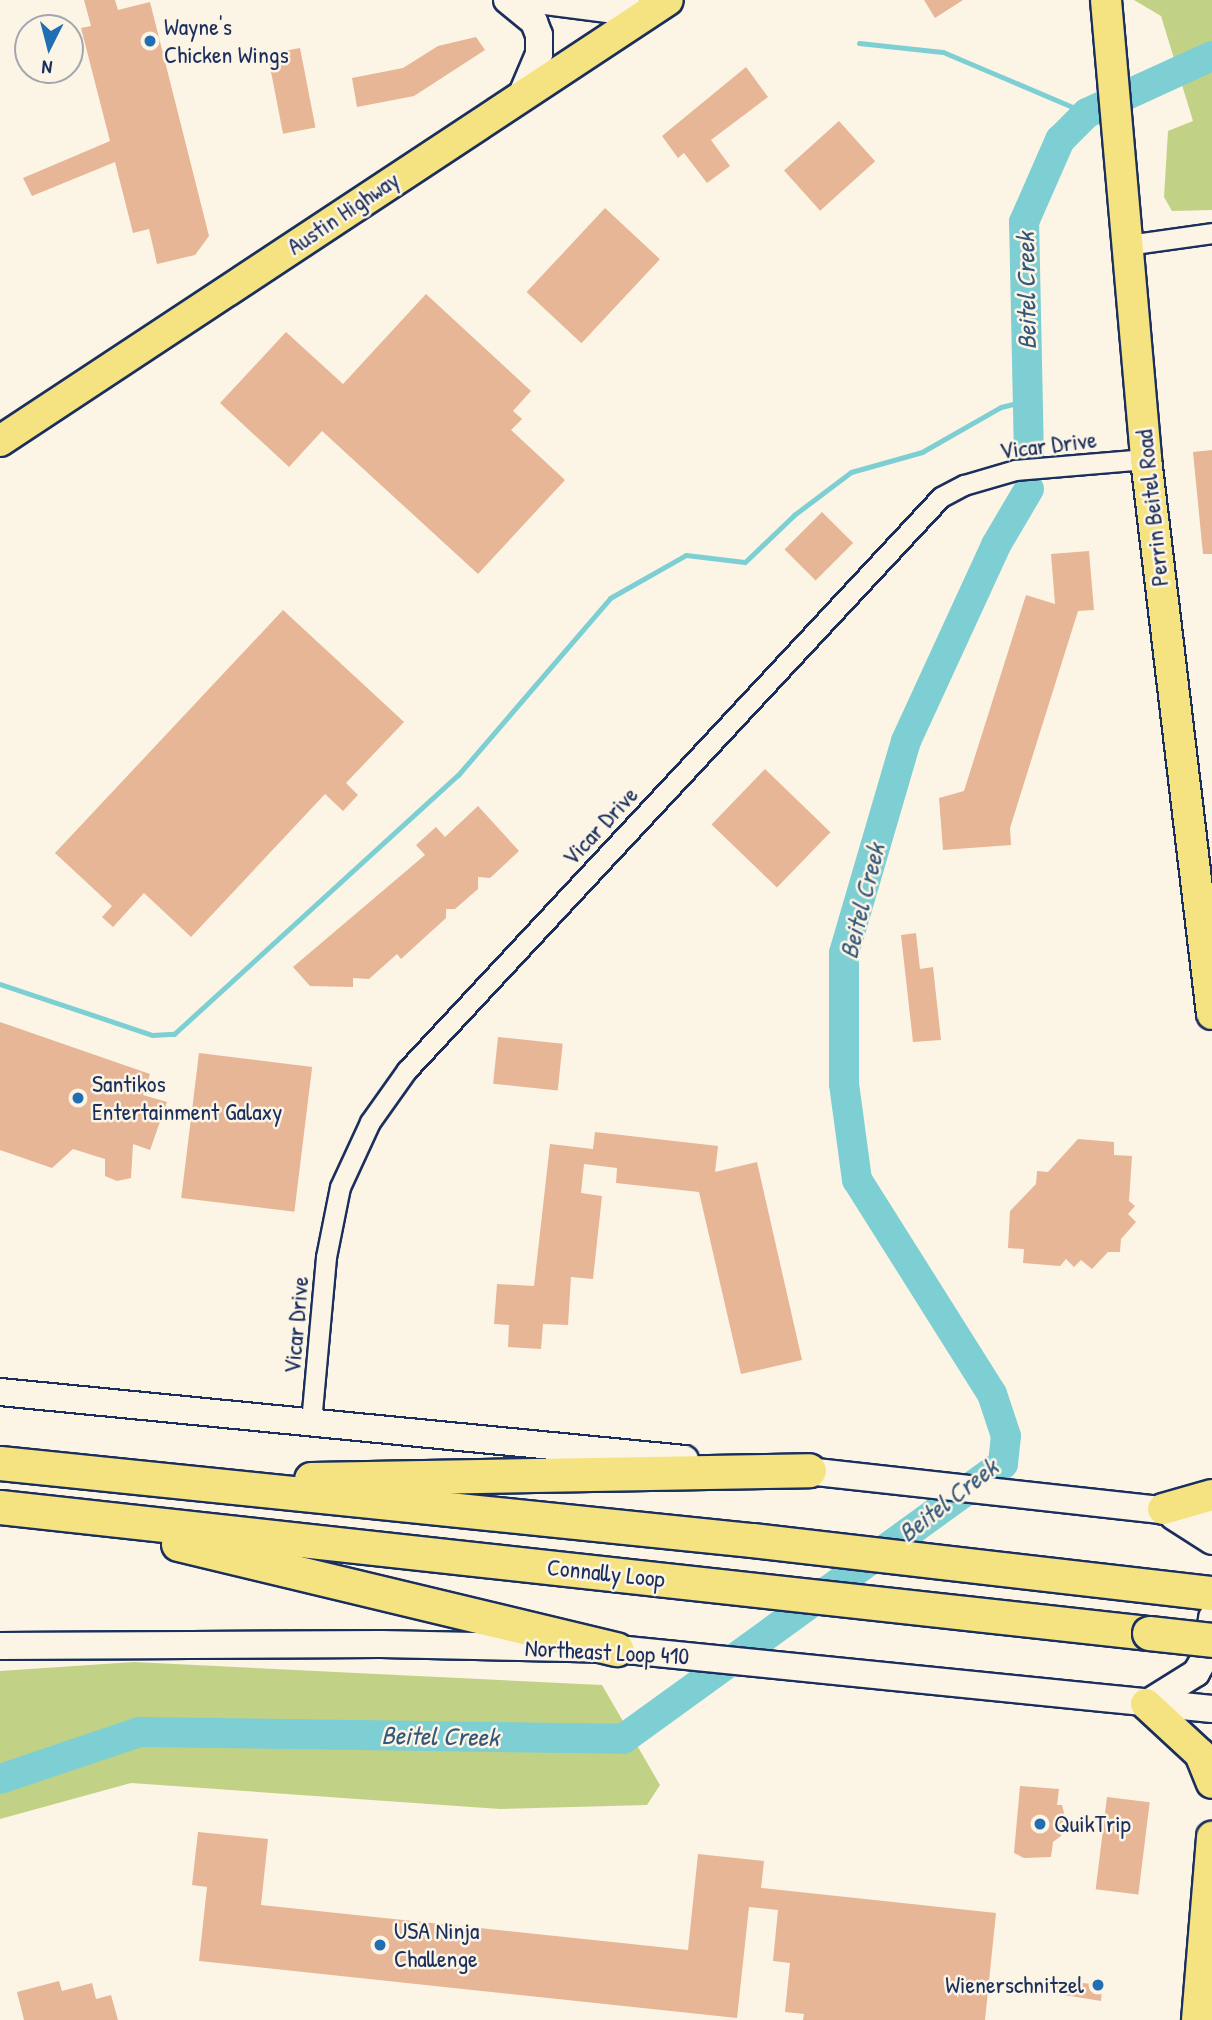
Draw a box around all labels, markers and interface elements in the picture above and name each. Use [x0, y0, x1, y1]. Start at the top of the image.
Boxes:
place label: Wayne's Chicken Wings [164, 13, 289, 69]
north arrow [14, 14, 84, 84]
marker: Wayne's Chicken Wings [142, 33, 158, 49]
text: N [41, 54, 53, 81]
street label: Austin Highway [282, 165, 404, 261]
water label: Beitel Creek [1009, 232, 1043, 350]
street label: Vicar Drive [998, 425, 1098, 465]
street label: Perrin Beitel Road [1129, 428, 1175, 588]
street label: Vicar Drive [556, 781, 644, 871]
water label: Beitel Creek [833, 840, 891, 962]
place label: Santikos Entertainment Galaxy [92, 1070, 283, 1126]
marker: Santikos Entertainment Galaxy [70, 1090, 86, 1106]
street label: Vicar Drive [277, 1275, 315, 1375]
water label: Beitel Creek [892, 1452, 1004, 1548]
street label: Connally Loop [546, 1552, 666, 1594]
street label: Northeast Loop 410 [524, 1633, 690, 1671]
water label: Beitel Creek [381, 1719, 499, 1753]
place label: QuikTrip [1054, 1810, 1131, 1838]
marker: QuikTrip [1032, 1816, 1048, 1832]
place label: USA Ninja Challenge [394, 1917, 479, 1973]
marker: USA Ninja Challenge [372, 1937, 388, 1953]
place label: Wienerschnitzel [945, 1971, 1084, 1999]
marker: Wienerschnitzel [1090, 1977, 1106, 1993]

